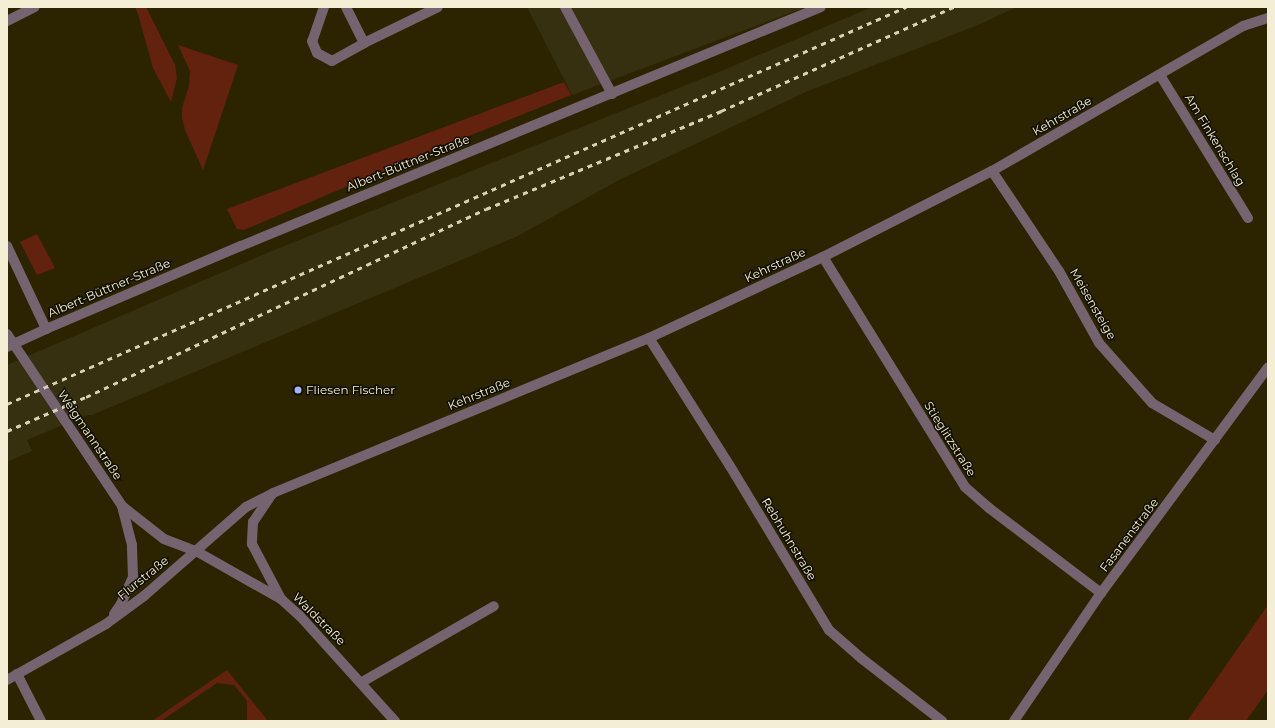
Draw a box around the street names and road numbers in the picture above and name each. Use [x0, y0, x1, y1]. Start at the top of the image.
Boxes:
street label: Am Finkenschlag [1182, 91, 1248, 189]
street label: Kehrstraße [1030, 93, 1094, 139]
street label: Albert-Büttner-Straße [344, 132, 472, 194]
street label: Kehrstraße [742, 245, 808, 285]
street label: Albert-Büttner-Straße [46, 256, 172, 320]
street label: Meisensteige [1067, 266, 1119, 342]
street label: Kehrstraße [446, 375, 512, 413]
street label: Weigmannstraße [55, 388, 125, 482]
street label: Stieglitzstraße [921, 399, 979, 479]
street label: Rebhuhnstraße [759, 495, 819, 583]
street label: Fasanenstraße [1097, 495, 1161, 575]
street label: Flurstraße [115, 553, 171, 603]
street label: Waldstraße [290, 590, 348, 648]

